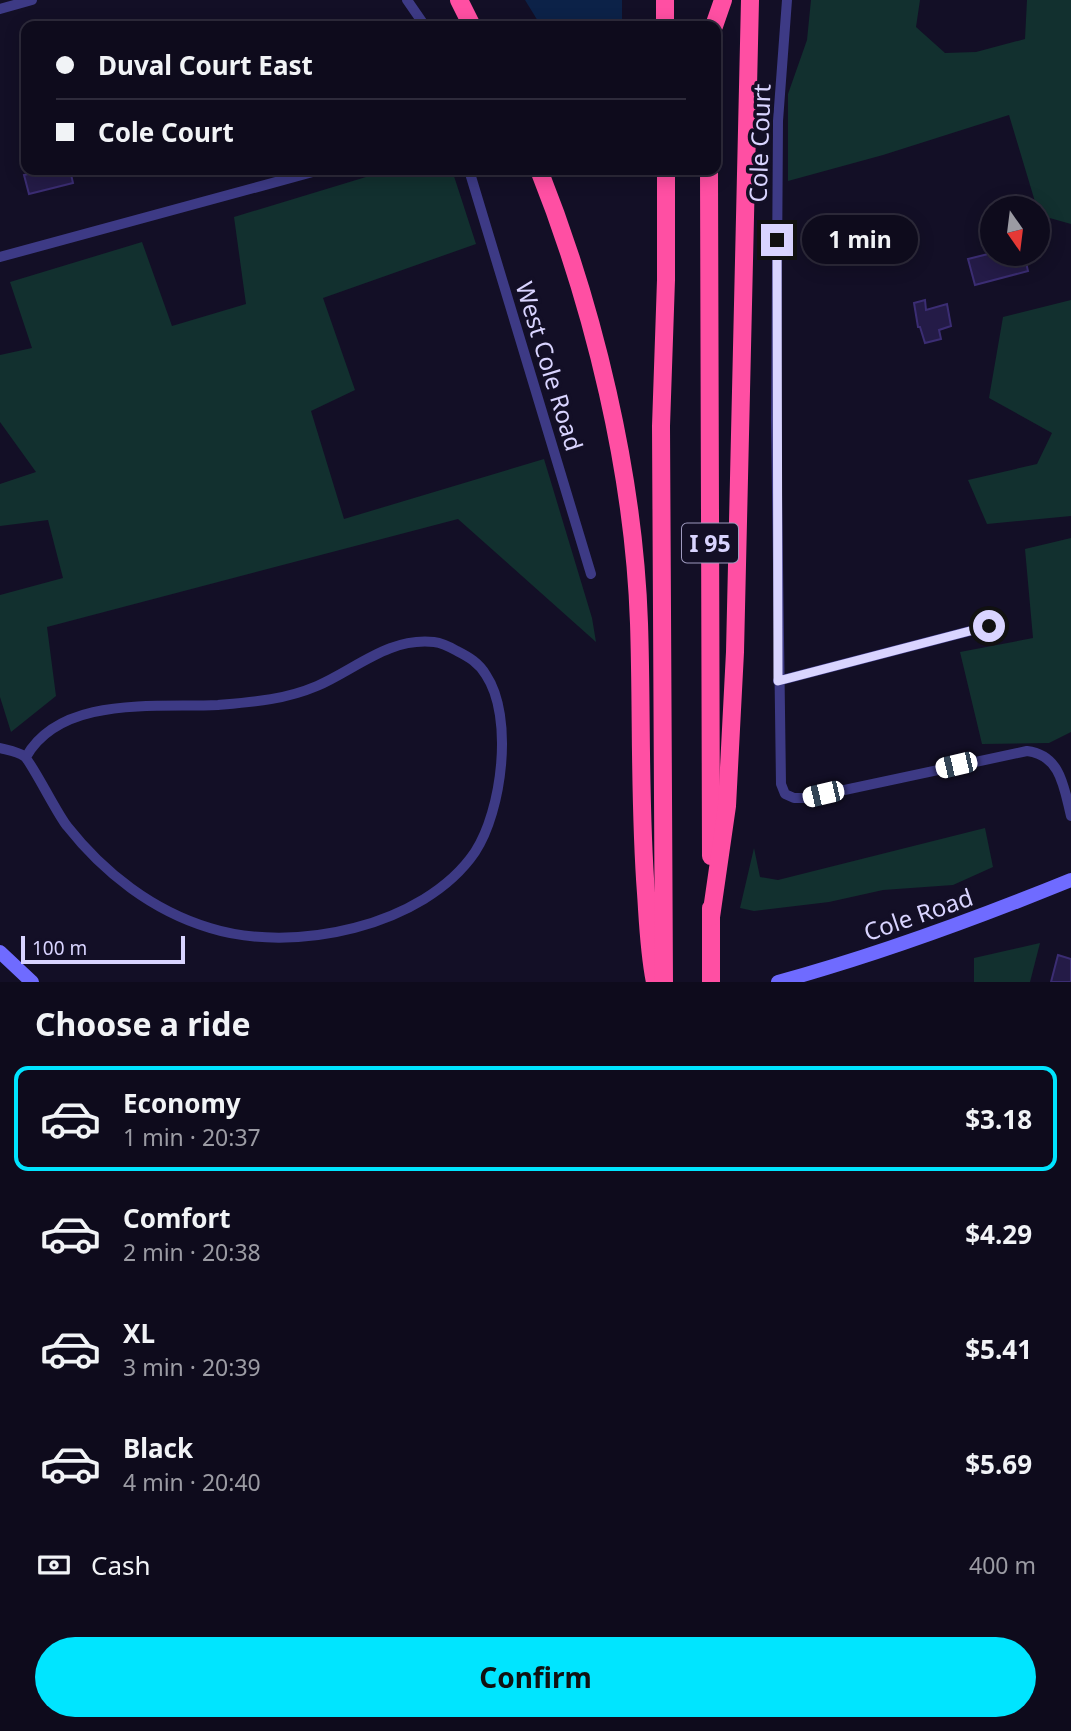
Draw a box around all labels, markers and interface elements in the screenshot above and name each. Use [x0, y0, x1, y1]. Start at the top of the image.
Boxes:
text: Duval Court East [98, 47, 313, 83]
street label: Cole Court [740, 83, 778, 203]
text: Cole Court [98, 114, 234, 150]
north arrow [980, 196, 1050, 266]
map controls [980, 196, 1050, 266]
callout: 1 min [802, 216, 917, 264]
text: 1 min [828, 223, 892, 255]
route end [761, 224, 793, 256]
street label: West Cole Road [509, 277, 591, 455]
road number: I 95 [682, 524, 738, 562]
route start [973, 610, 1005, 642]
car [934, 750, 979, 780]
car [801, 779, 846, 809]
street label: Cole Road [859, 880, 977, 948]
scale bar [21, 933, 186, 965]
text: 100 m [32, 935, 87, 961]
text: Choose a ride [35, 1002, 251, 1045]
text: Economy [123, 1085, 241, 1121]
icon: car [39, 1087, 102, 1150]
text: $3.18 [965, 1101, 1032, 1137]
text: 1 min · 20:37 [123, 1121, 261, 1153]
text: Comfort [123, 1200, 231, 1236]
icon: car [39, 1202, 102, 1265]
text: $4.29 [965, 1216, 1032, 1252]
text: 2 min · 20:38 [123, 1236, 261, 1268]
text: XL [123, 1315, 155, 1351]
icon: car [39, 1317, 102, 1380]
text: $5.41 [965, 1331, 1032, 1367]
text: 3 min · 20:39 [123, 1351, 261, 1383]
text: Black [123, 1430, 193, 1466]
icon: car [39, 1432, 102, 1495]
text: $5.69 [965, 1446, 1032, 1482]
text: 4 min · 20:40 [123, 1466, 261, 1498]
icon: cash [35, 1546, 73, 1584]
text: Cash [91, 1547, 151, 1583]
text: 400 m [969, 1549, 1036, 1581]
button: Confirm [35, 1637, 1036, 1717]

